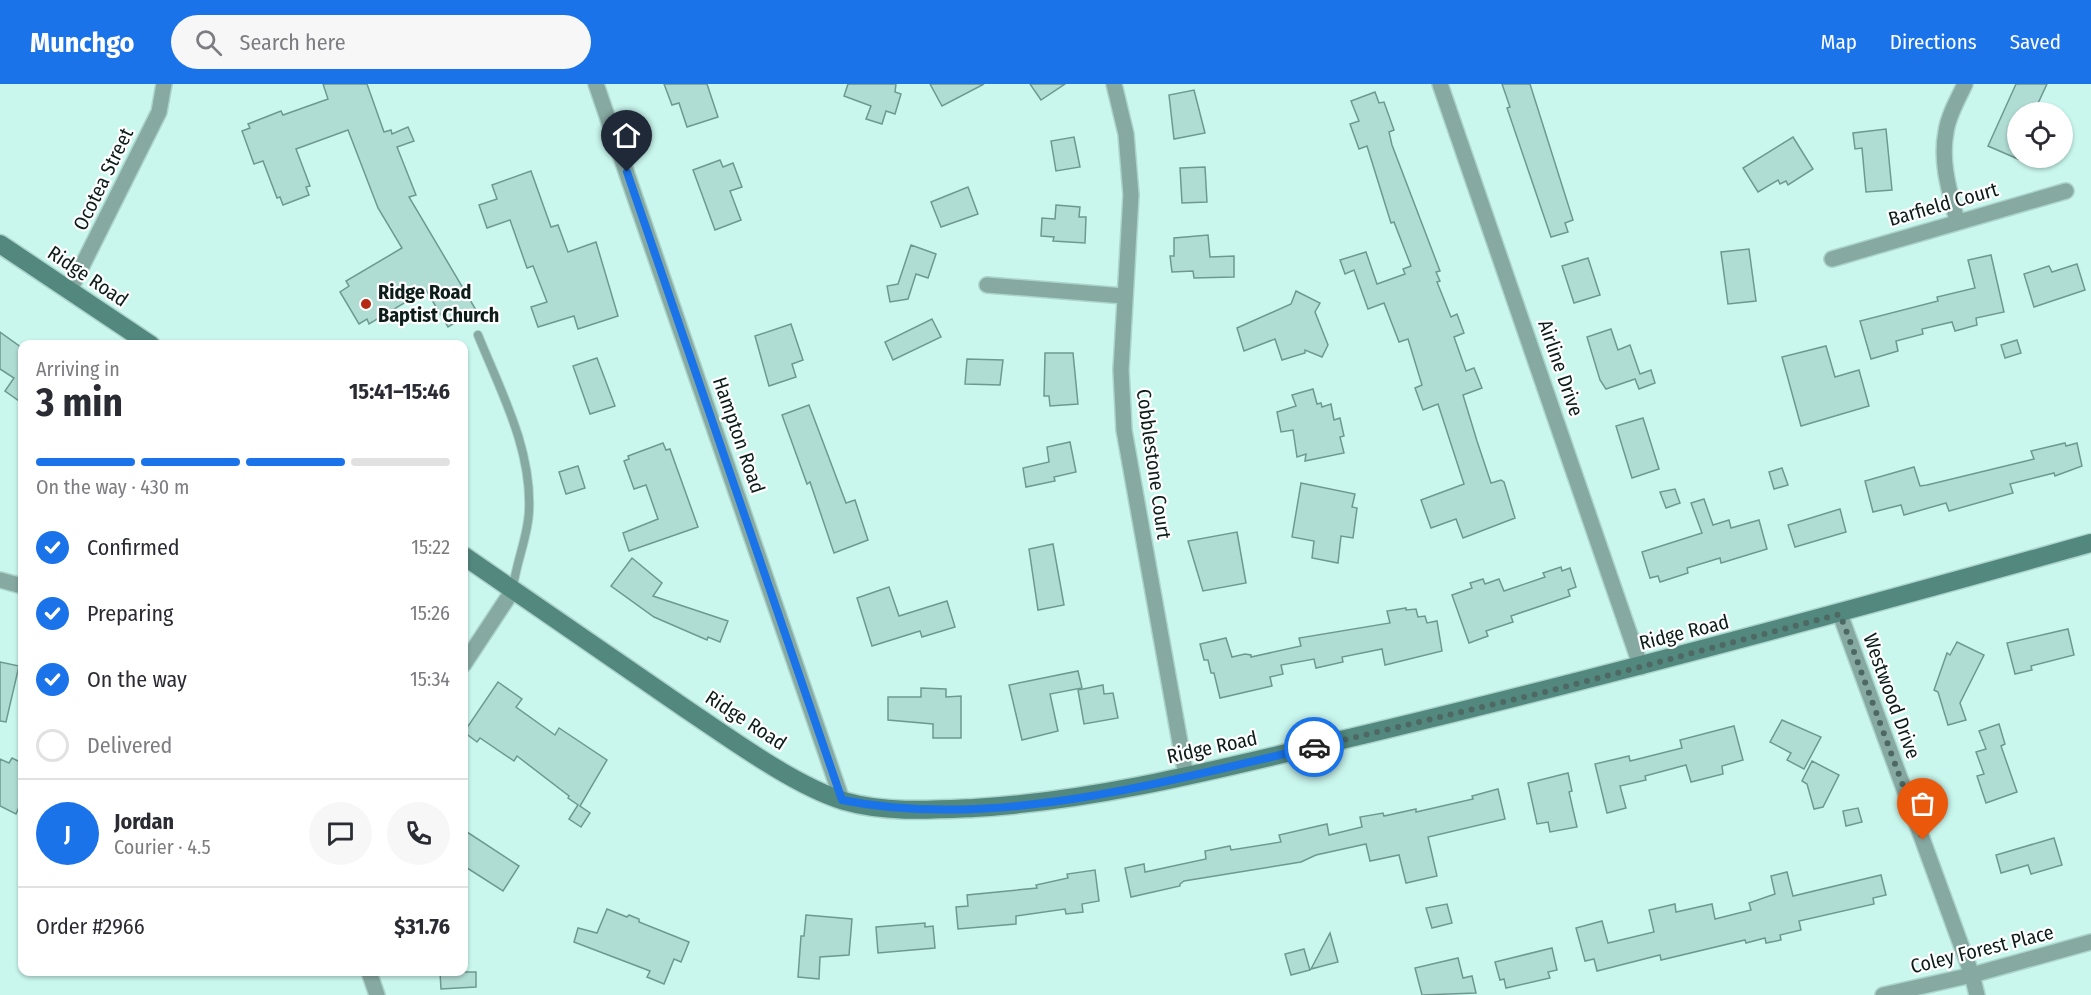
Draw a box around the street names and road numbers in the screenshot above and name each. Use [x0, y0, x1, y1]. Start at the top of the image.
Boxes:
street label: Ocotea Street [68, 124, 138, 234]
street label: Barfield Court [1885, 177, 2001, 231]
street label: Ridge Road [43, 240, 133, 312]
street label: Airline Drive [1533, 317, 1589, 419]
street label: Hampton Road [708, 374, 770, 496]
street label: Cobblestone Court [1132, 387, 1176, 541]
street label: Ridge Road [1637, 609, 1731, 655]
street label: Westwood Drive [1858, 630, 1926, 762]
street label: Ridge Road [701, 685, 791, 755]
street label: Ridge Road [1165, 726, 1259, 768]
street label: Coley Forest Place [1908, 920, 2056, 978]

